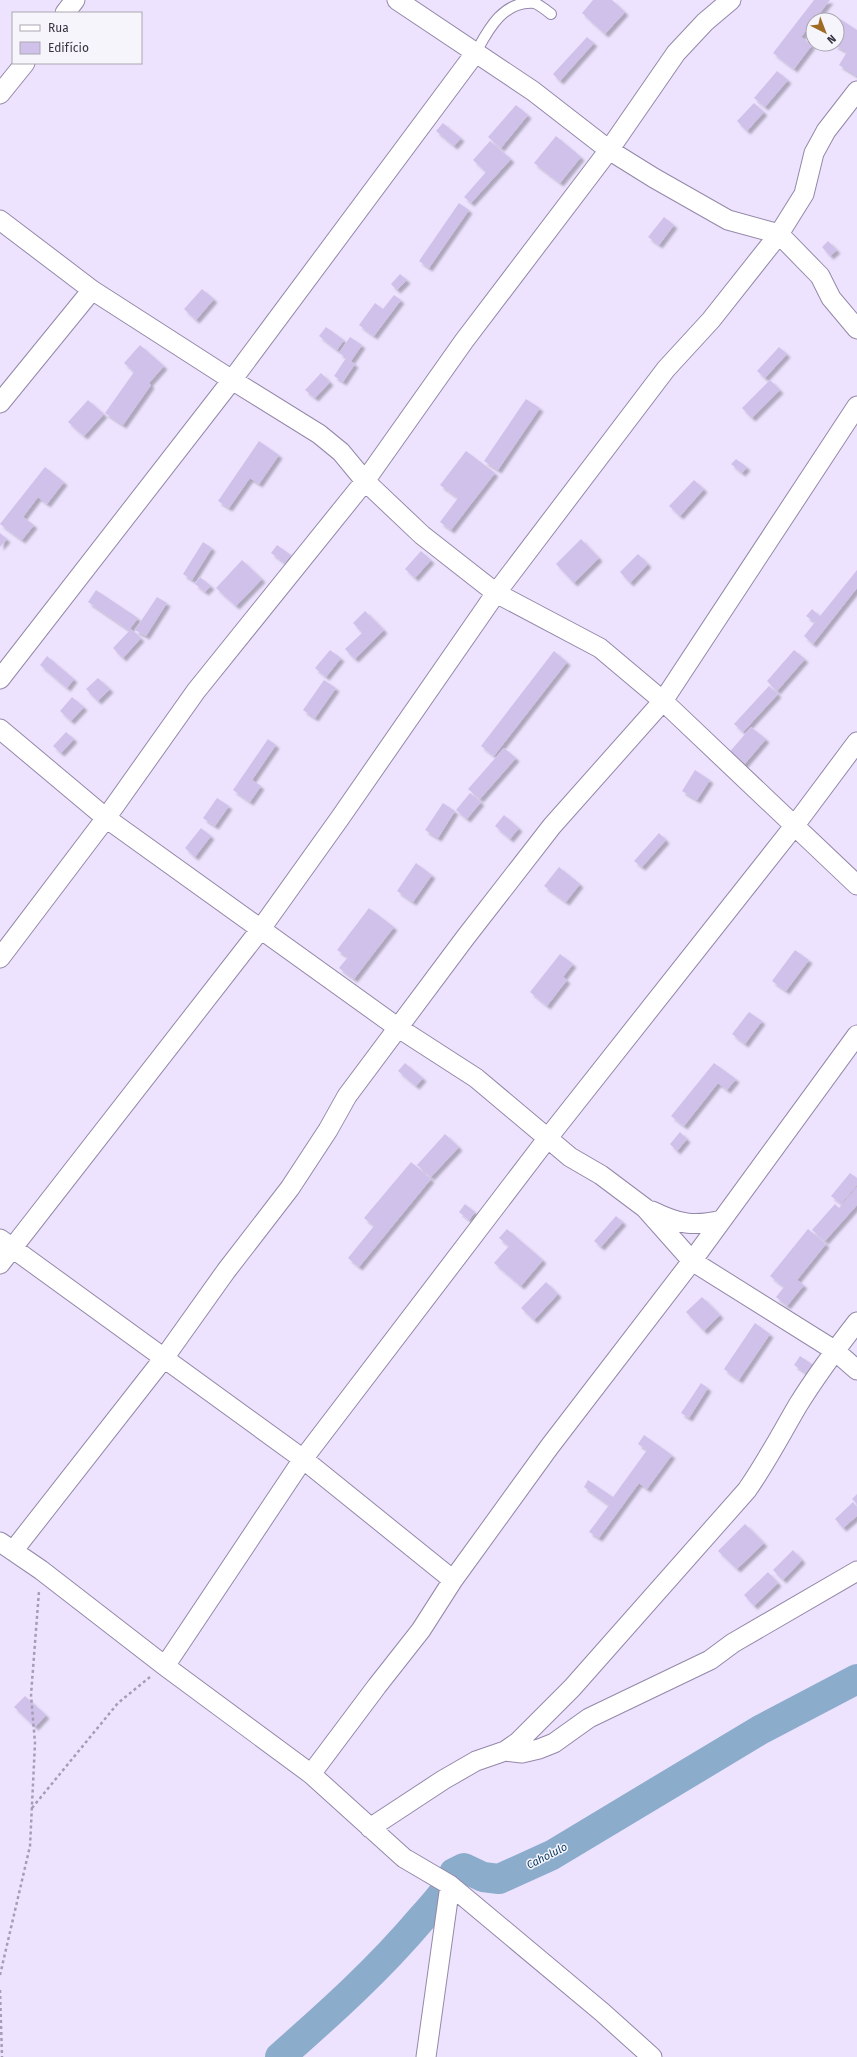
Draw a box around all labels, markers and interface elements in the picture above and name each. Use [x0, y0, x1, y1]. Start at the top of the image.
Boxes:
legend [12, 12, 142, 64]
north arrow [805, 12, 845, 52]
text: Rua [48, 21, 69, 35]
text: N [824, 32, 838, 46]
text: Edifício [48, 41, 89, 55]
water label: Caholulo [525, 1840, 569, 1872]

